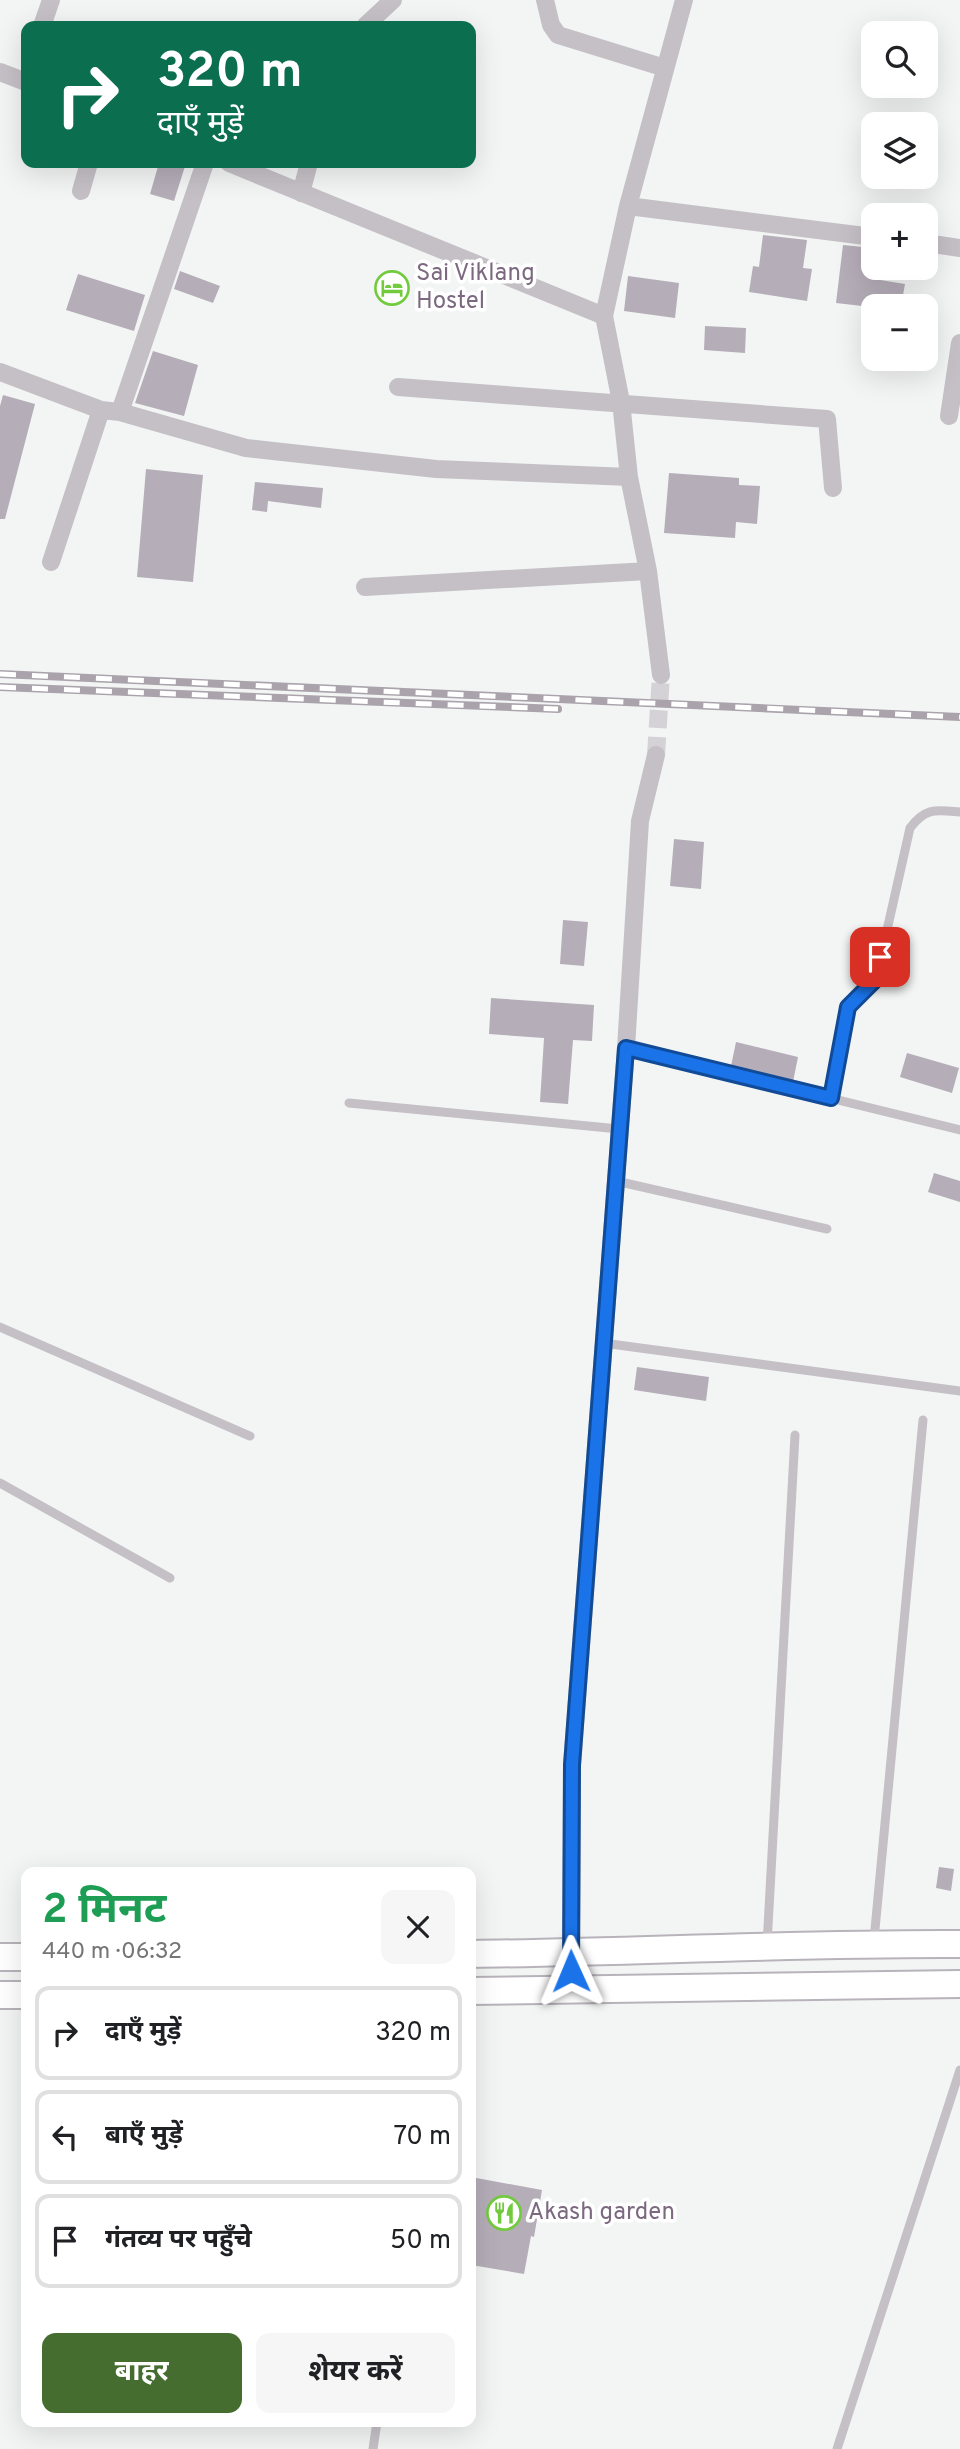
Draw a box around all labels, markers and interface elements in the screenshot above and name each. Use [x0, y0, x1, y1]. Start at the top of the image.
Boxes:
map controls [861, 21, 938, 371]
button: search [861, 21, 938, 98]
text: 320 m [157, 43, 303, 105]
icon: right [42, 49, 133, 140]
text: दाएँ मुड़ें [157, 105, 244, 145]
button: layers [861, 112, 938, 189]
button: + [861, 203, 938, 280]
place label: Sai Viklang Hostel [416, 259, 535, 317]
hotel icon: Sai Viklang Hostel [373, 269, 411, 307]
button: − [861, 294, 938, 371]
pin [850, 927, 910, 987]
icon: arrive [861, 938, 899, 976]
text: 2 मिनट [42, 1885, 166, 1938]
button: close [381, 1890, 455, 1964]
position arrow [534, 1934, 608, 2008]
text: 440 m · 06:32 [42, 1938, 182, 1967]
icon: right [46, 2014, 84, 2052]
text: दाएँ मुड़ें [105, 2016, 181, 2049]
text: 320 m [375, 2017, 451, 2050]
icon: left [46, 2118, 84, 2156]
text: बाएँ मुड़ें [105, 2120, 183, 2153]
text: 70 m [393, 2121, 451, 2154]
restaurant icon: Akash garden [485, 2194, 523, 2232]
place label: Akash garden [528, 2198, 675, 2228]
icon: arrive [46, 2222, 84, 2260]
text: गंतव्य पर पहुँचे [105, 2224, 252, 2257]
text: 50 m [390, 2225, 451, 2258]
button: बाहर [42, 2333, 242, 2413]
button: शेयर करें [256, 2333, 455, 2413]

